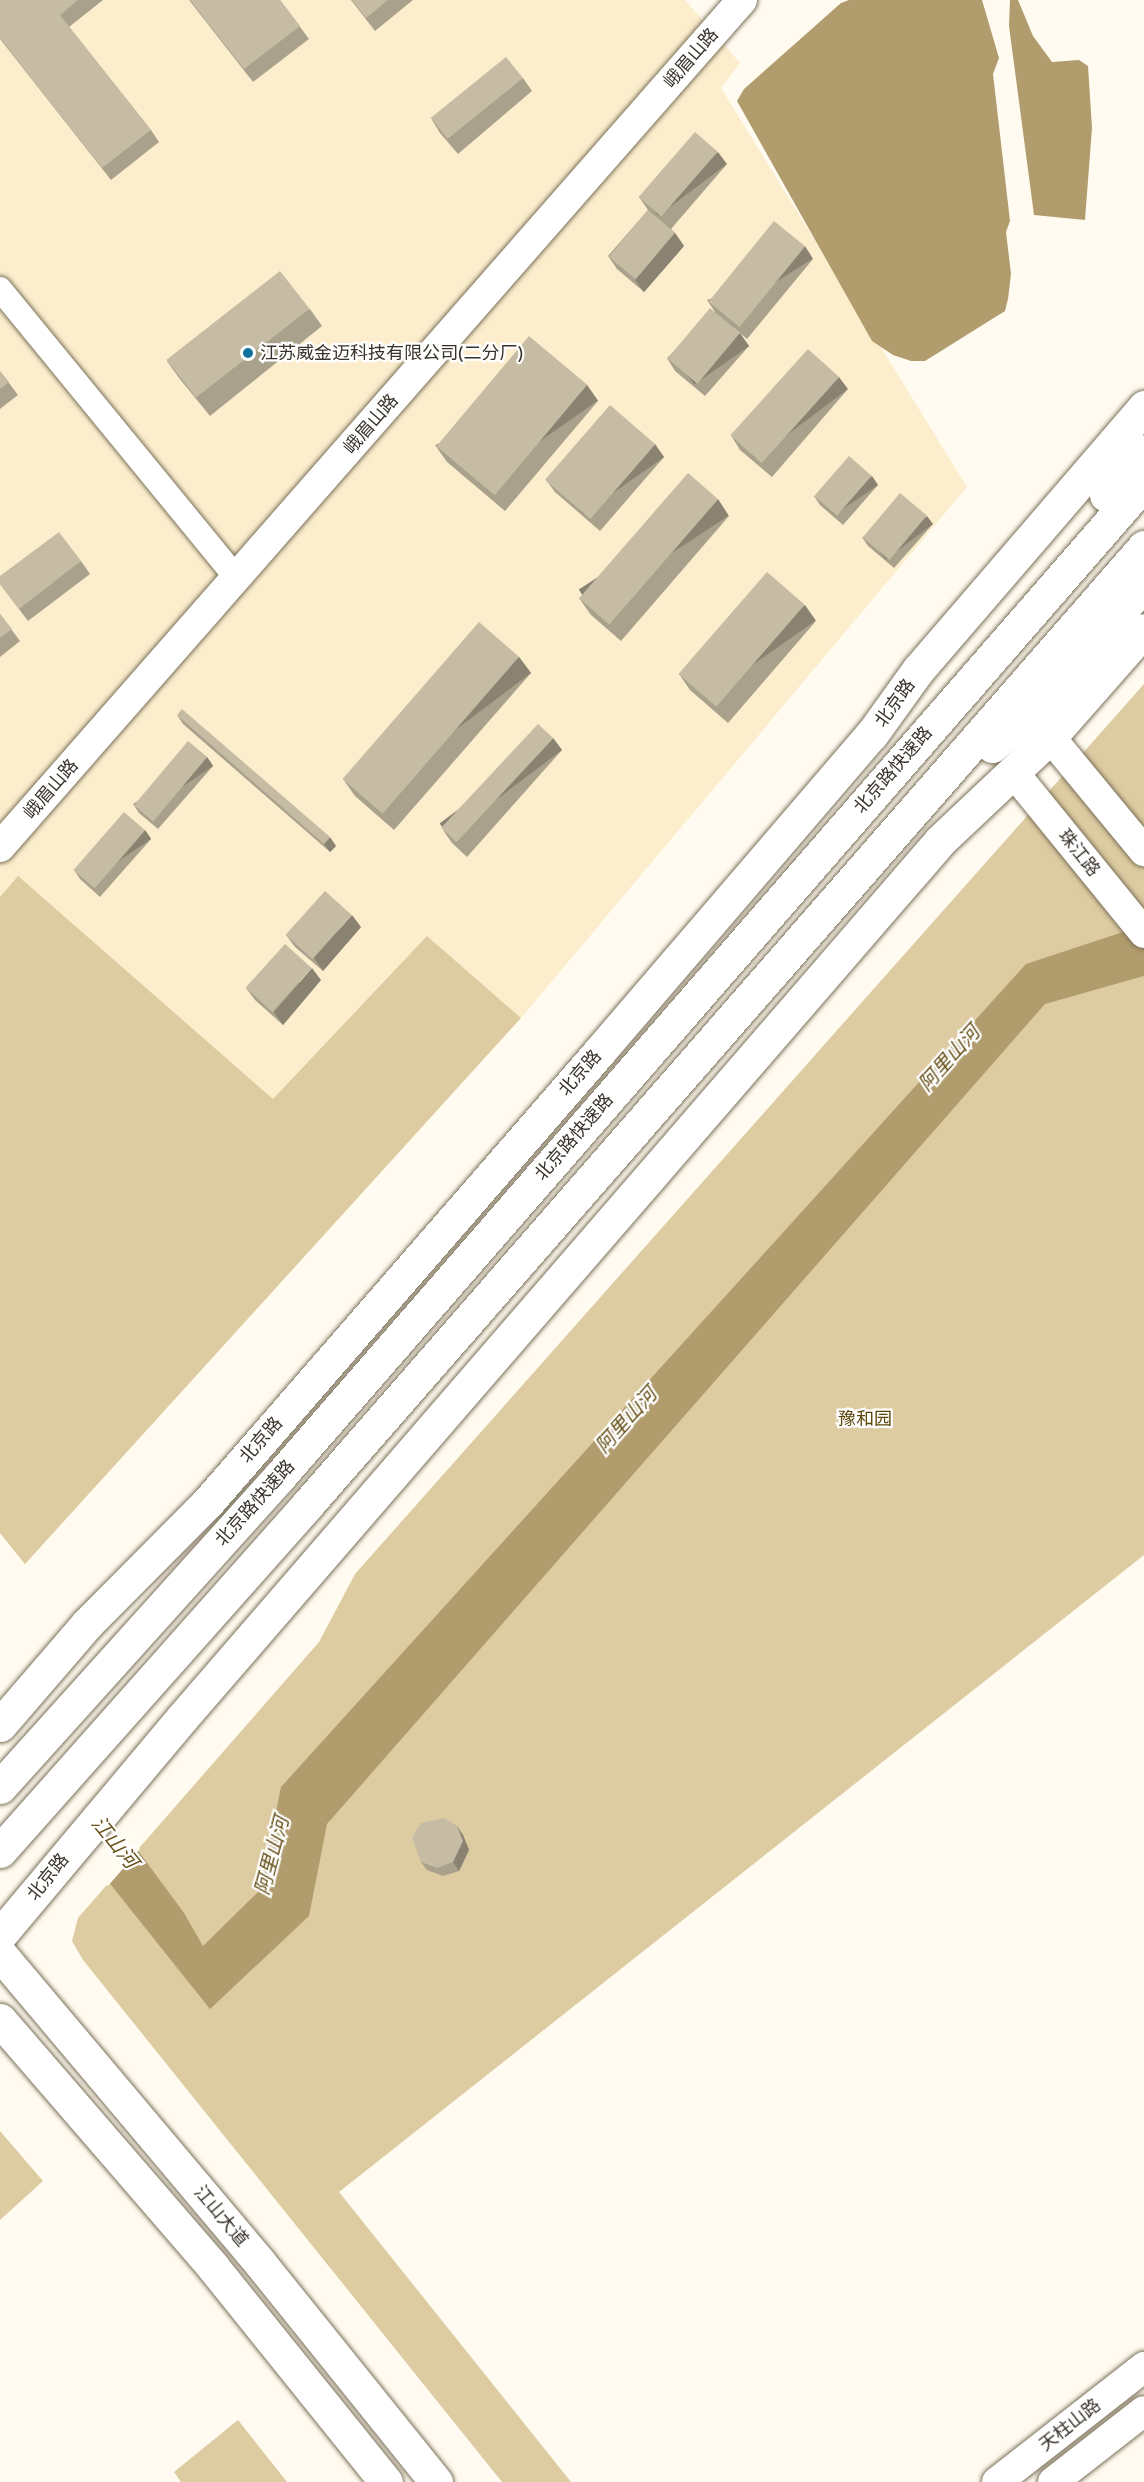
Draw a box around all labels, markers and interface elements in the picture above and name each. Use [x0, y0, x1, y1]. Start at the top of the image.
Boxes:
street label: 峨眉山路 [659, 24, 723, 92]
place label: 江苏威金迈科技有限公司(二分厂) [260, 342, 523, 364]
marker: 江苏威金迈科技有限公司(二分厂) [241, 346, 255, 360]
street label: 峨眉山路 [339, 390, 403, 458]
street label: 北京路 [870, 675, 920, 731]
street label: 北京路快速路 [849, 722, 937, 818]
street label: 峨眉山路 [19, 755, 83, 823]
street label: 珠江路 [1054, 825, 1104, 881]
water label: 阿里山河 [914, 1021, 986, 1097]
street label: 北京路 [554, 1046, 606, 1100]
street label: 北京路快速路 [530, 1089, 618, 1185]
water label: 阿里山河 [591, 1383, 663, 1459]
park label: 豫和园 [838, 1408, 892, 1430]
street label: 北京路 [235, 1413, 287, 1467]
street label: 北京路快速路 [211, 1456, 299, 1550]
water label: 江山河 [86, 1812, 142, 1874]
water label: 阿里山河 [251, 1814, 295, 1898]
street label: 北京路 [23, 1849, 73, 1905]
street label: 江山大道 [190, 2181, 252, 2251]
street label: 天柱山路 [1035, 2394, 1105, 2456]

